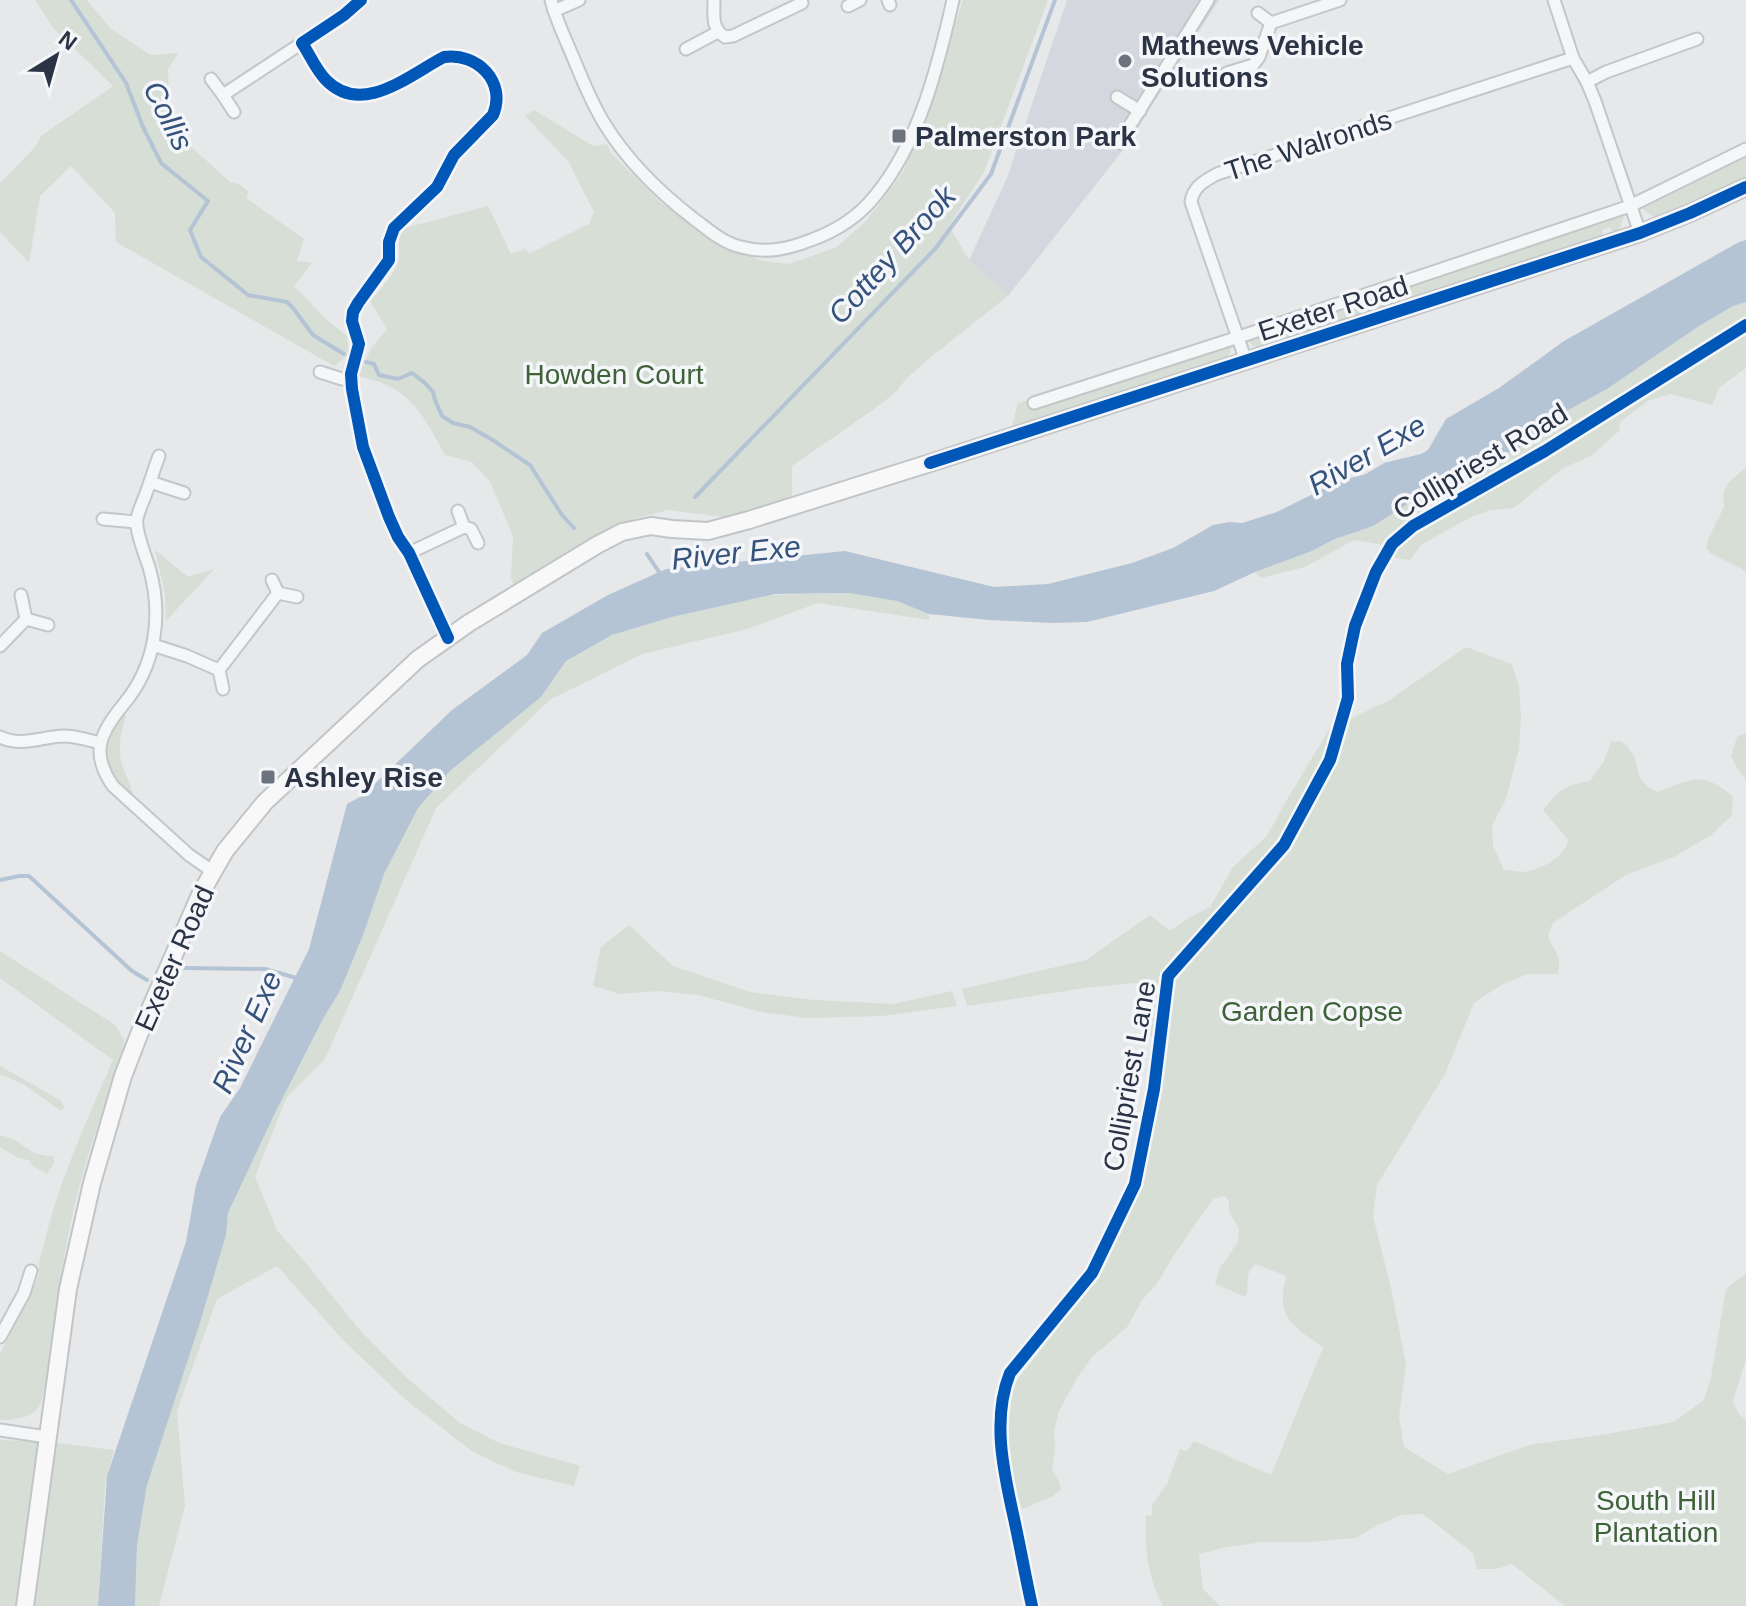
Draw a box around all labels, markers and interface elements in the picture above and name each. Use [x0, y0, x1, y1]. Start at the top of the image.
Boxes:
north arrow [16, 16, 96, 96]
text: N [54, 26, 82, 55]
place label: Mathews Vehicle Solutions [1141, 30, 1364, 93]
marker: Mathews Vehicle Solutions [1116, 52, 1134, 70]
water label: Collis [137, 76, 200, 156]
street label: The Walronds [1221, 104, 1395, 187]
place label: Palmerston Park [915, 121, 1136, 152]
marker: Palmerston Park [890, 127, 908, 145]
water label: Cottey Brook [821, 178, 963, 330]
street label: Exeter Road [1254, 270, 1412, 347]
park label: Howden Court [525, 359, 704, 390]
street label: Collipriest Road [1388, 397, 1573, 526]
water label: River Exe [1302, 408, 1431, 501]
water label: River Exe [670, 529, 802, 576]
place label: Ashley Rise [284, 762, 443, 793]
marker: Ashley Rise [259, 768, 277, 786]
street label: Exeter Road [129, 881, 220, 1036]
water label: River Exe [205, 966, 288, 1098]
street label: Collipriest Lane [1097, 978, 1162, 1174]
park label: Garden Copse [1221, 996, 1403, 1027]
park label: South Hill Plantation [1594, 1485, 1718, 1548]

